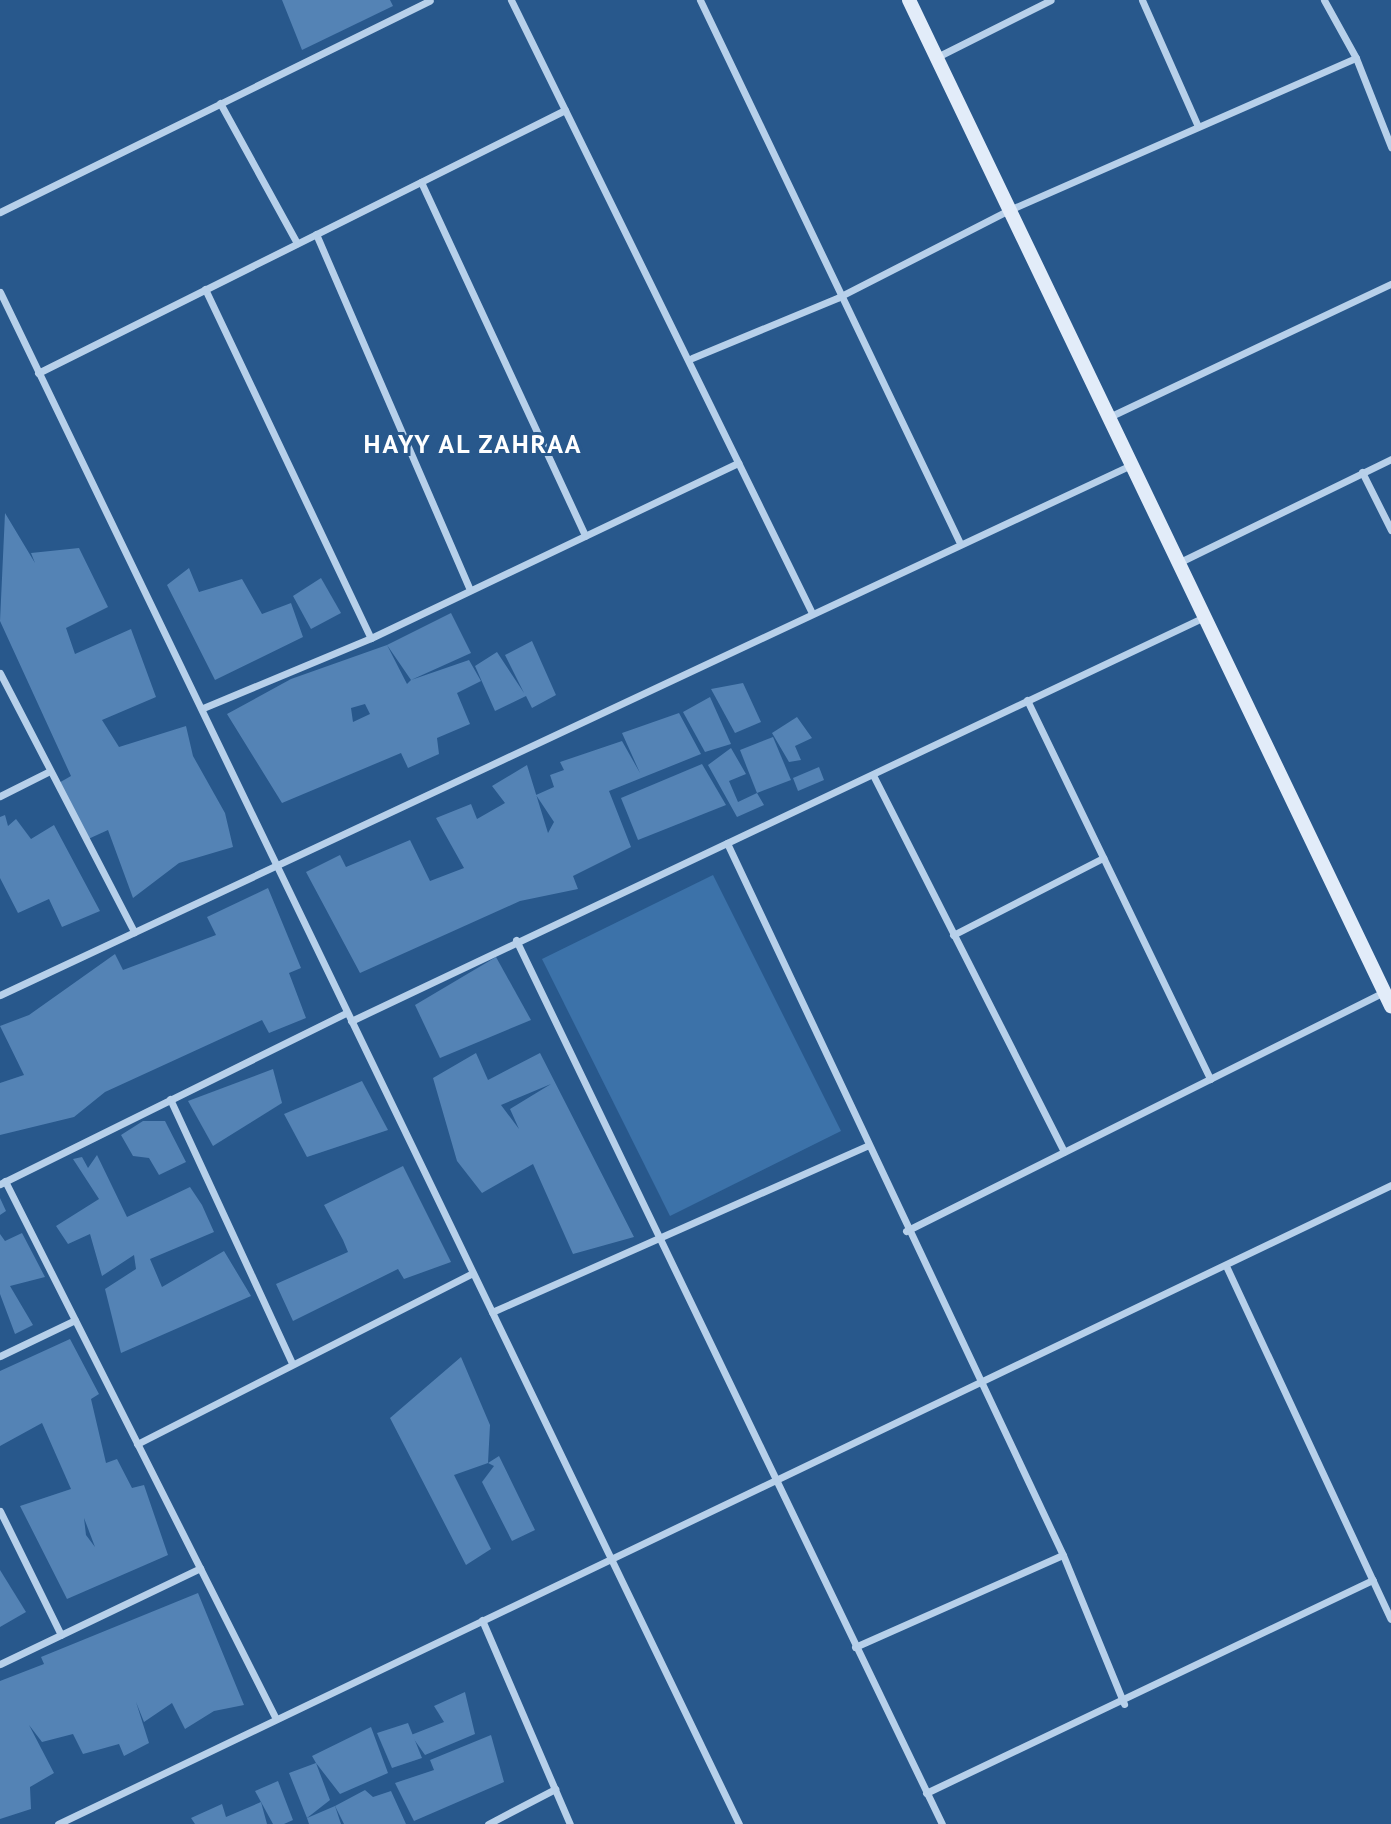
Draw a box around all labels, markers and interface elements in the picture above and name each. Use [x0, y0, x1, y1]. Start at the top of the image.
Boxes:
district label: HAYY AL ZAHRAA [364, 428, 582, 460]

